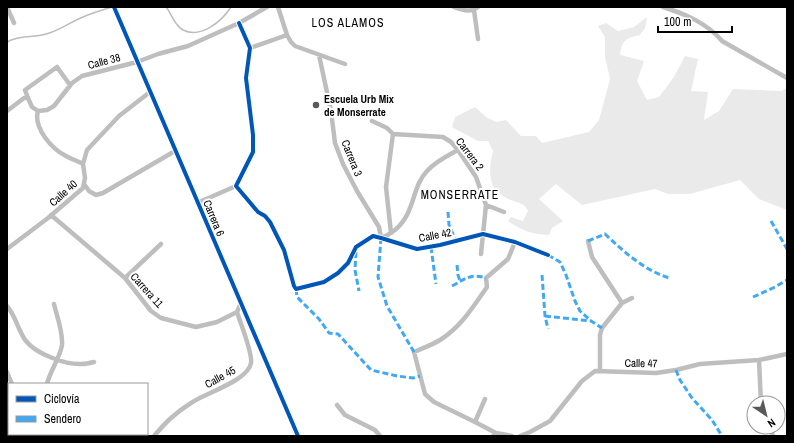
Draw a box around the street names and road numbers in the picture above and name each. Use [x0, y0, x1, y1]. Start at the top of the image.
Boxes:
street label: Calle 38 [86, 50, 122, 72]
street label: Carrera 2 [453, 135, 487, 173]
street label: Carrera 3 [338, 138, 366, 178]
street label: Calle 40 [46, 177, 80, 209]
street label: Carrera 6 [200, 198, 228, 238]
street label: Calle 42 [417, 225, 453, 245]
street label: Carrera 11 [128, 270, 166, 310]
street label: Calle 47 [624, 356, 658, 370]
street label: Calle 45 [202, 363, 238, 391]

